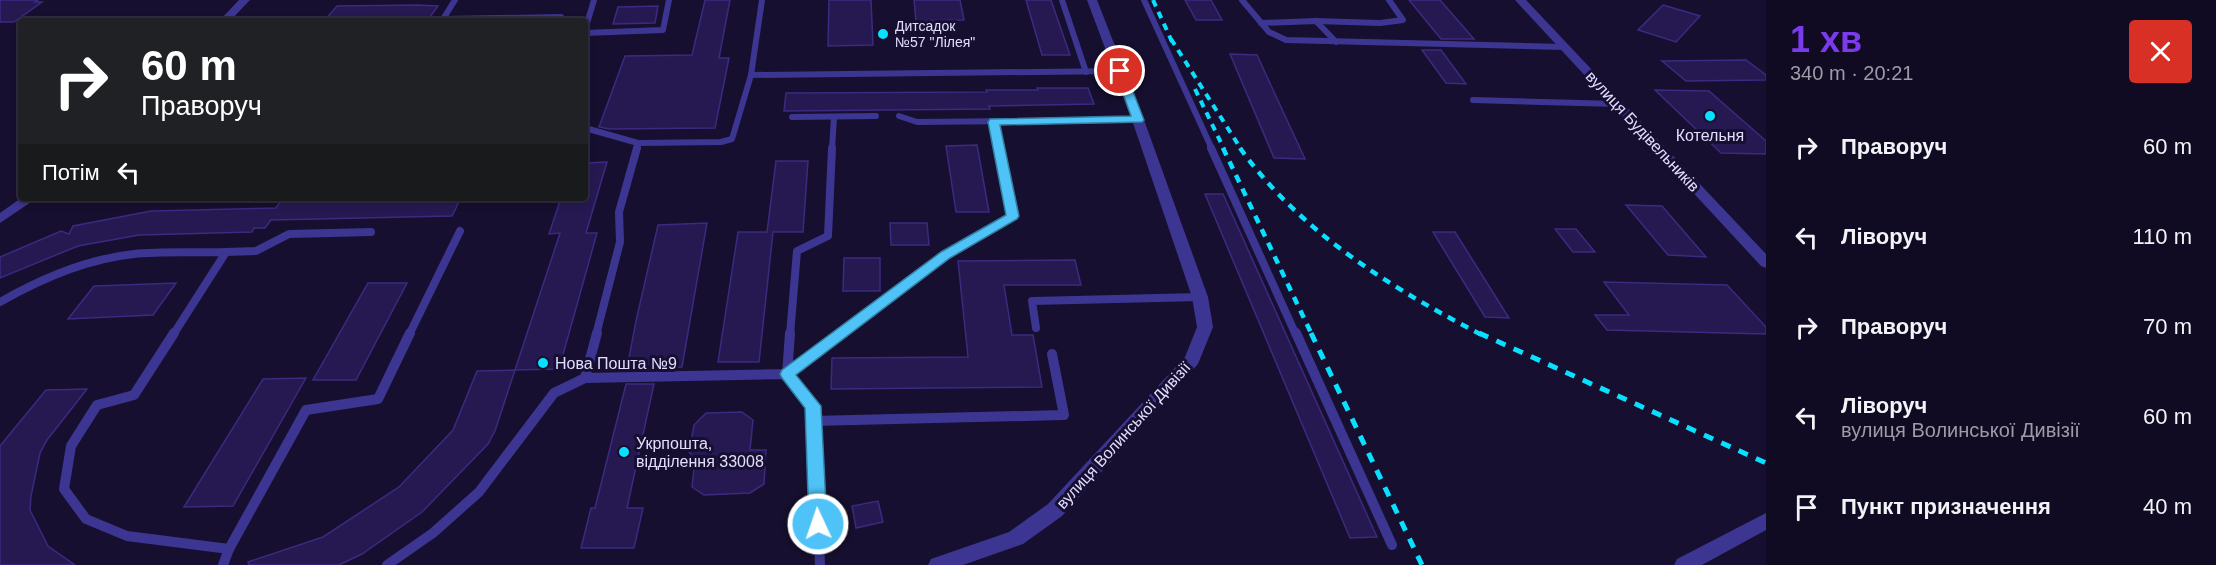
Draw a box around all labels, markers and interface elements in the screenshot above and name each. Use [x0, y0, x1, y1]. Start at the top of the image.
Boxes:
place label: Дитсадок №57 "Лілея" [895, 18, 975, 50]
text: 1 хв [1790, 19, 1862, 60]
button: close [2129, 20, 2192, 83]
marker: Дитсадок №57 "Лілея" [876, 27, 890, 41]
icon: right [42, 42, 120, 120]
text: 60 m [141, 42, 237, 89]
pin [1094, 45, 1145, 96]
icon: arrive [1103, 54, 1136, 87]
text: 340 m · 20:21 [1790, 62, 1913, 84]
street label: вулиця Будівельників [1583, 68, 1703, 195]
text: Праворуч [141, 91, 262, 121]
marker: Котельня [1703, 109, 1717, 123]
place label: Котельня [1676, 127, 1744, 144]
icon: right [1790, 131, 1823, 164]
text: Праворуч [1841, 134, 1947, 159]
text: 60 m [2143, 134, 2192, 159]
icon: left [112, 156, 145, 189]
text: Потім [42, 160, 100, 185]
icon: left [1790, 221, 1823, 254]
text: Ліворуч [1841, 224, 1927, 249]
text: 110 m [2132, 224, 2192, 249]
icon: right [1790, 311, 1823, 344]
text: Праворуч [1841, 314, 1947, 339]
text: 70 m [2143, 314, 2192, 339]
place label: Нова Пошта №9 [555, 355, 677, 372]
marker: Нова Пошта №9 [536, 356, 550, 370]
street label: вулиця Волинської Дивізії [1053, 358, 1194, 512]
text: Ліворуч [1841, 393, 1927, 418]
icon: left [1790, 401, 1823, 434]
text: 60 m [2143, 404, 2192, 429]
text: вулиця Волинської Дивізії [1841, 419, 2080, 441]
place label: Укрпошта, відділення 33008 [636, 435, 764, 470]
marker: Укрпошта, відділення 33008 [617, 445, 631, 459]
icon: arrive [1790, 491, 1823, 524]
position arrow [786, 492, 850, 556]
text: Пункт призначення [1841, 494, 2051, 519]
text: 40 m [2143, 494, 2192, 519]

